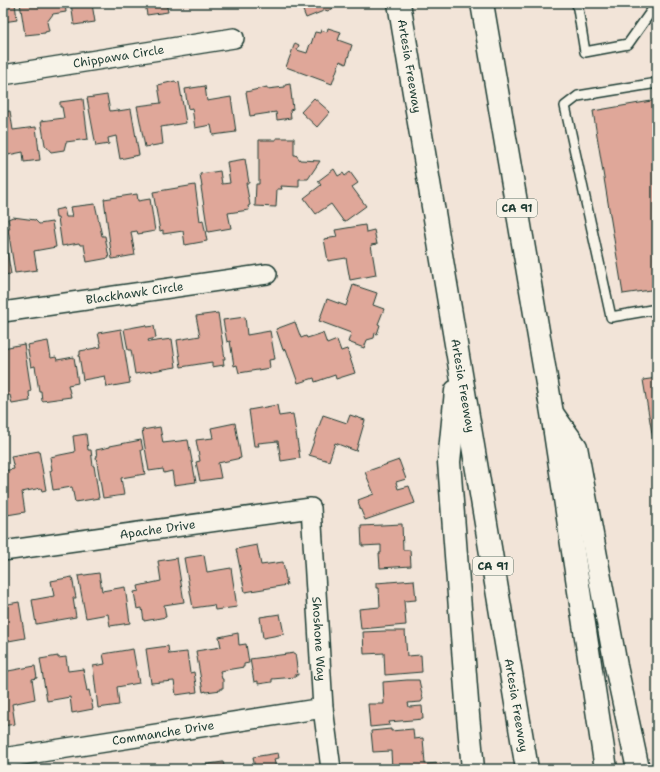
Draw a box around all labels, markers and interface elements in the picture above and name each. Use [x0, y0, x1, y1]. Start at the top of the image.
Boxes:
street label: Artesia Freeway [394, 18, 425, 114]
street label: Chippawa Circle [72, 41, 165, 72]
road number: CA 91 [497, 199, 537, 217]
street label: Blackhawk Circle [85, 278, 185, 308]
street label: Artesia Freeway [447, 338, 479, 434]
street label: Apache Drive [119, 516, 197, 543]
road number: CA 91 [473, 557, 513, 575]
street label: Shoshone Way [308, 596, 329, 682]
street label: Artesia Freeway [501, 657, 532, 753]
street label: Commanche Drive [111, 717, 216, 749]

